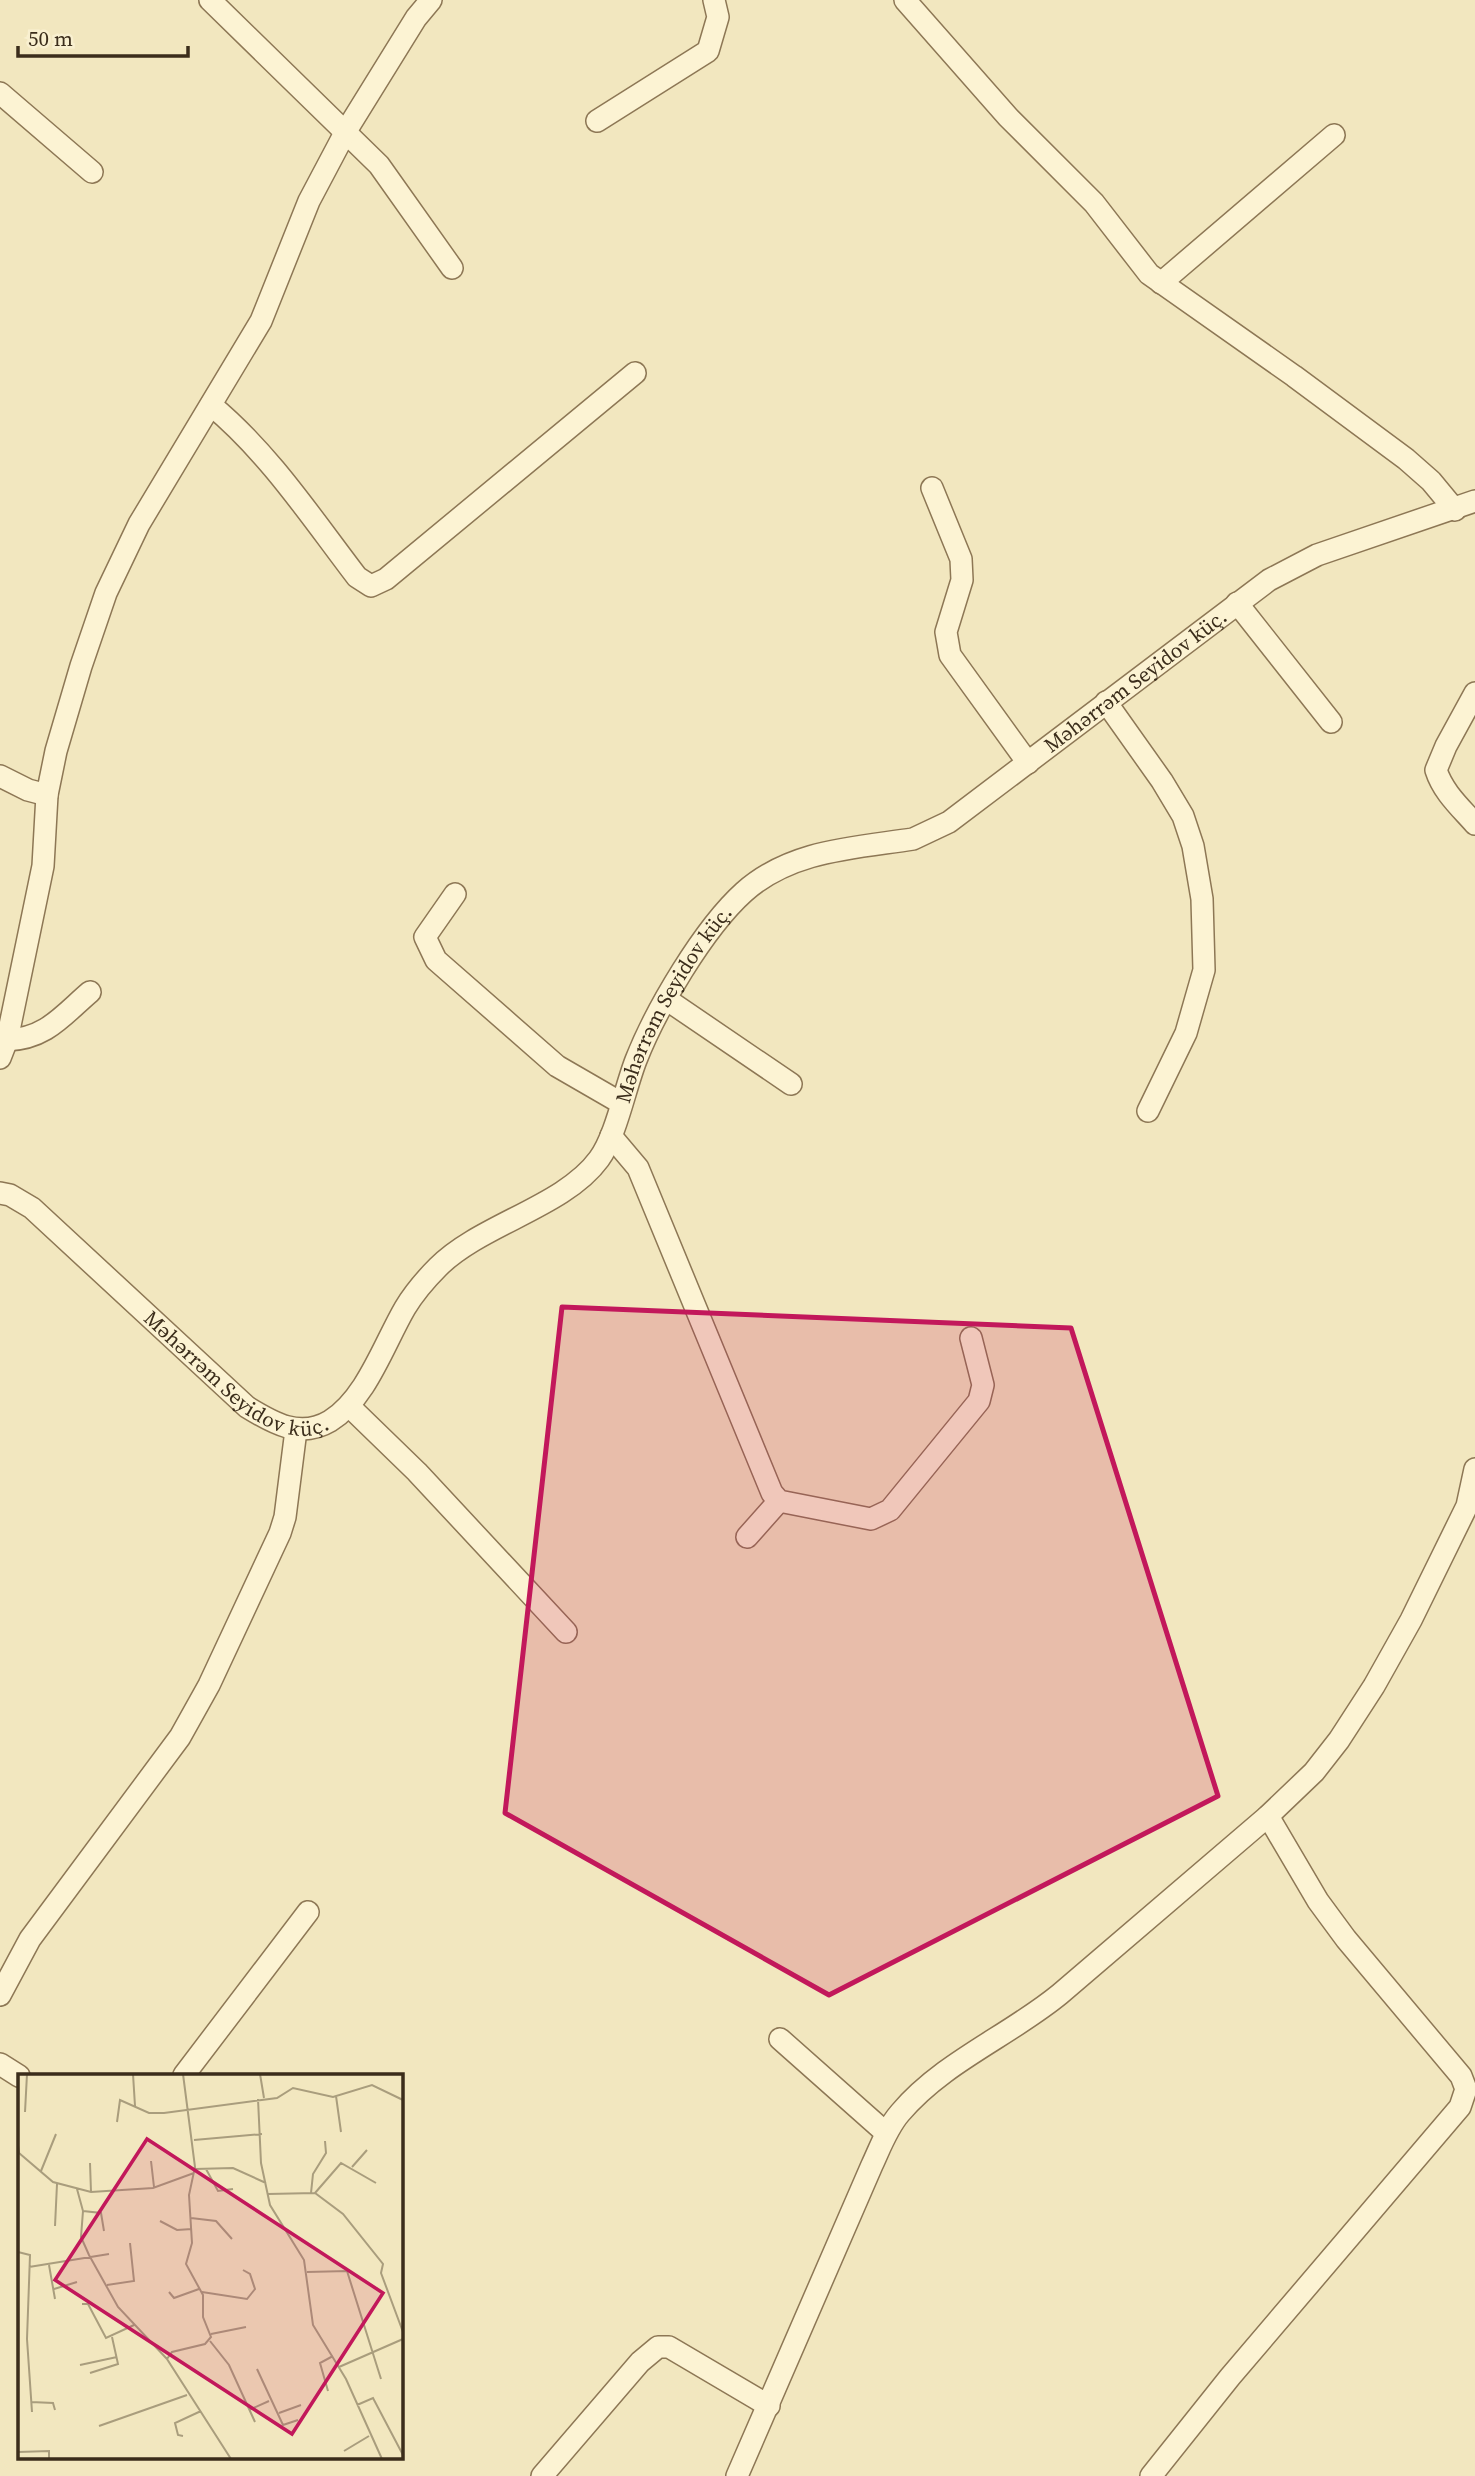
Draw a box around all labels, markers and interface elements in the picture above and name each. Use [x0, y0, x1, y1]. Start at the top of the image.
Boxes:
scale bar [18, 14, 187, 58]
text: 50 m [28, 24, 73, 53]
street label: Məhərrəm Seyidov küç. [1038, 602, 1233, 759]
street label: Məhərrəm Seyidov küç. [608, 898, 738, 1106]
street label: Məhərrəm Seyidov küç. [138, 1304, 334, 1443]
inset map [18, 2074, 402, 2458]

